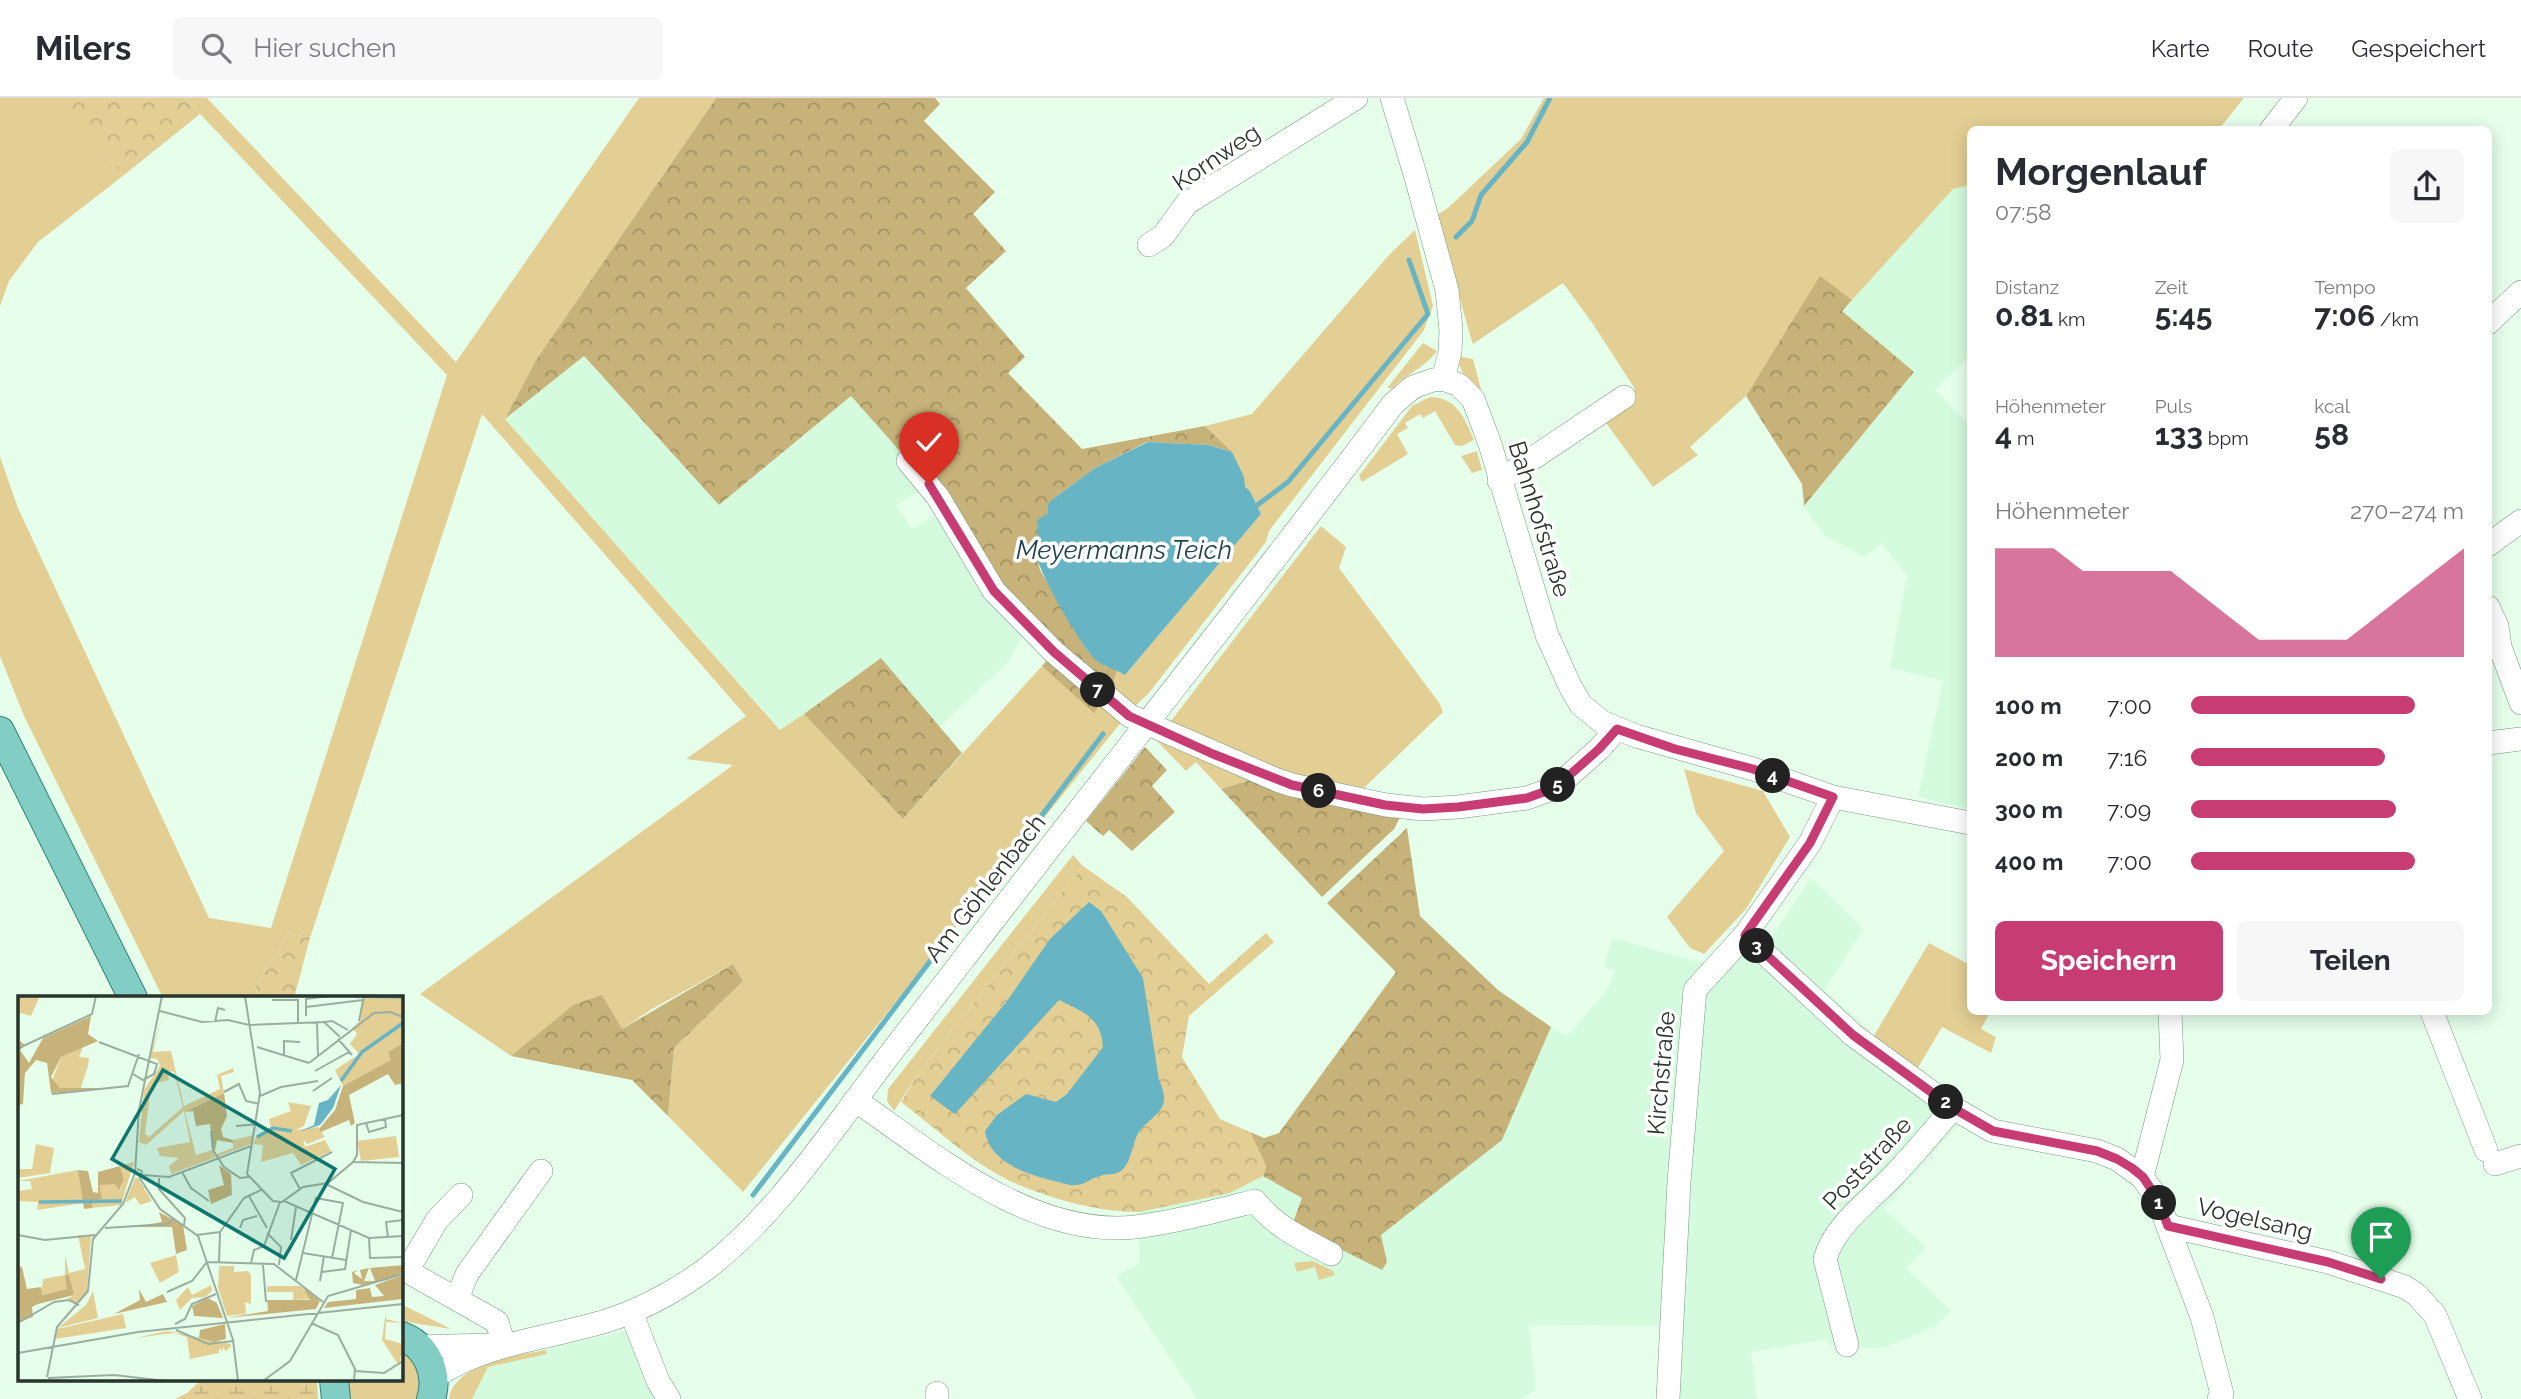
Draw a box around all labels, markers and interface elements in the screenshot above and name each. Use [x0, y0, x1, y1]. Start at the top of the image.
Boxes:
search box [173, 17, 663, 80]
text: Milers [35, 29, 131, 68]
icon: search [197, 29, 235, 67]
text: Hier suchen [253, 33, 396, 63]
text: Karte [2151, 34, 2210, 63]
text: Route [2248, 34, 2313, 63]
text: Gespeichert [2351, 34, 2486, 63]
street label: Kornweg [1167, 117, 1265, 197]
text: Morgenlauf [1995, 149, 2206, 194]
button: share [2390, 149, 2464, 223]
text: 07:58 [1995, 198, 2052, 225]
text: Distanz [1995, 276, 2059, 298]
text: Zeit [2155, 276, 2188, 298]
text: Tempo [2314, 276, 2375, 298]
text: 0.81 [1995, 298, 2053, 333]
text: 5:45 [2155, 298, 2212, 333]
text: 7:06 [2314, 298, 2375, 333]
text: km [2053, 308, 2086, 330]
text: /km [2375, 308, 2419, 330]
text: Höhenmeter [1995, 395, 2106, 417]
text: Puls [2155, 395, 2192, 417]
text: kcal [2314, 395, 2350, 417]
pin [899, 412, 959, 484]
text: 4 [1995, 417, 2012, 452]
text: 133 [2155, 417, 2203, 452]
text: 58 [2314, 417, 2349, 452]
icon: check [910, 423, 948, 461]
text: m [2012, 427, 2034, 449]
text: bpm [2203, 427, 2249, 449]
street label: Bahnhofstraße [1503, 438, 1577, 600]
text: Höhenmeter [1995, 497, 2129, 524]
text: 270–274 m [2350, 497, 2464, 524]
water label: Meyermanns Teich [1016, 535, 1232, 565]
pin: 7 [1080, 672, 1116, 708]
text: 7 [1092, 678, 1103, 700]
text: 100 m [1995, 692, 2062, 719]
text: 7:00 [2107, 692, 2152, 719]
text: 200 m [1995, 744, 2063, 771]
text: 7:16 [2107, 744, 2147, 771]
pin: 4 [1756, 758, 1790, 794]
text: 4 [1767, 764, 1778, 786]
pin: 5 [1540, 768, 1576, 802]
text: 5 [1552, 773, 1563, 795]
pin: 6 [1302, 774, 1336, 808]
text: 6 [1313, 779, 1324, 801]
text: 300 m [1995, 796, 2063, 823]
text: 7:09 [2107, 796, 2151, 823]
street label: Am Göhlenbach [918, 808, 1052, 968]
text: 400 m [1995, 848, 2063, 875]
text: 7:00 [2107, 848, 2152, 875]
button: Speichern [1995, 921, 2223, 1001]
button: Teilen [2237, 921, 2464, 1001]
pin: 3 [1740, 928, 1774, 964]
text: 3 [1751, 934, 1762, 956]
inset map [18, 996, 402, 1382]
street label: Kirchstraße [1641, 1010, 1681, 1136]
pin: 2 [1928, 1084, 1964, 1119]
text: 2 [1940, 1090, 1951, 1112]
street label: Poststraße [1816, 1110, 1918, 1216]
pin: 1 [2142, 1186, 2176, 1220]
text: 1 [2154, 1191, 2163, 1213]
street label: Vogelsang [2194, 1192, 2316, 1246]
pin [2351, 1207, 2411, 1279]
icon: arrive [2362, 1218, 2400, 1256]

